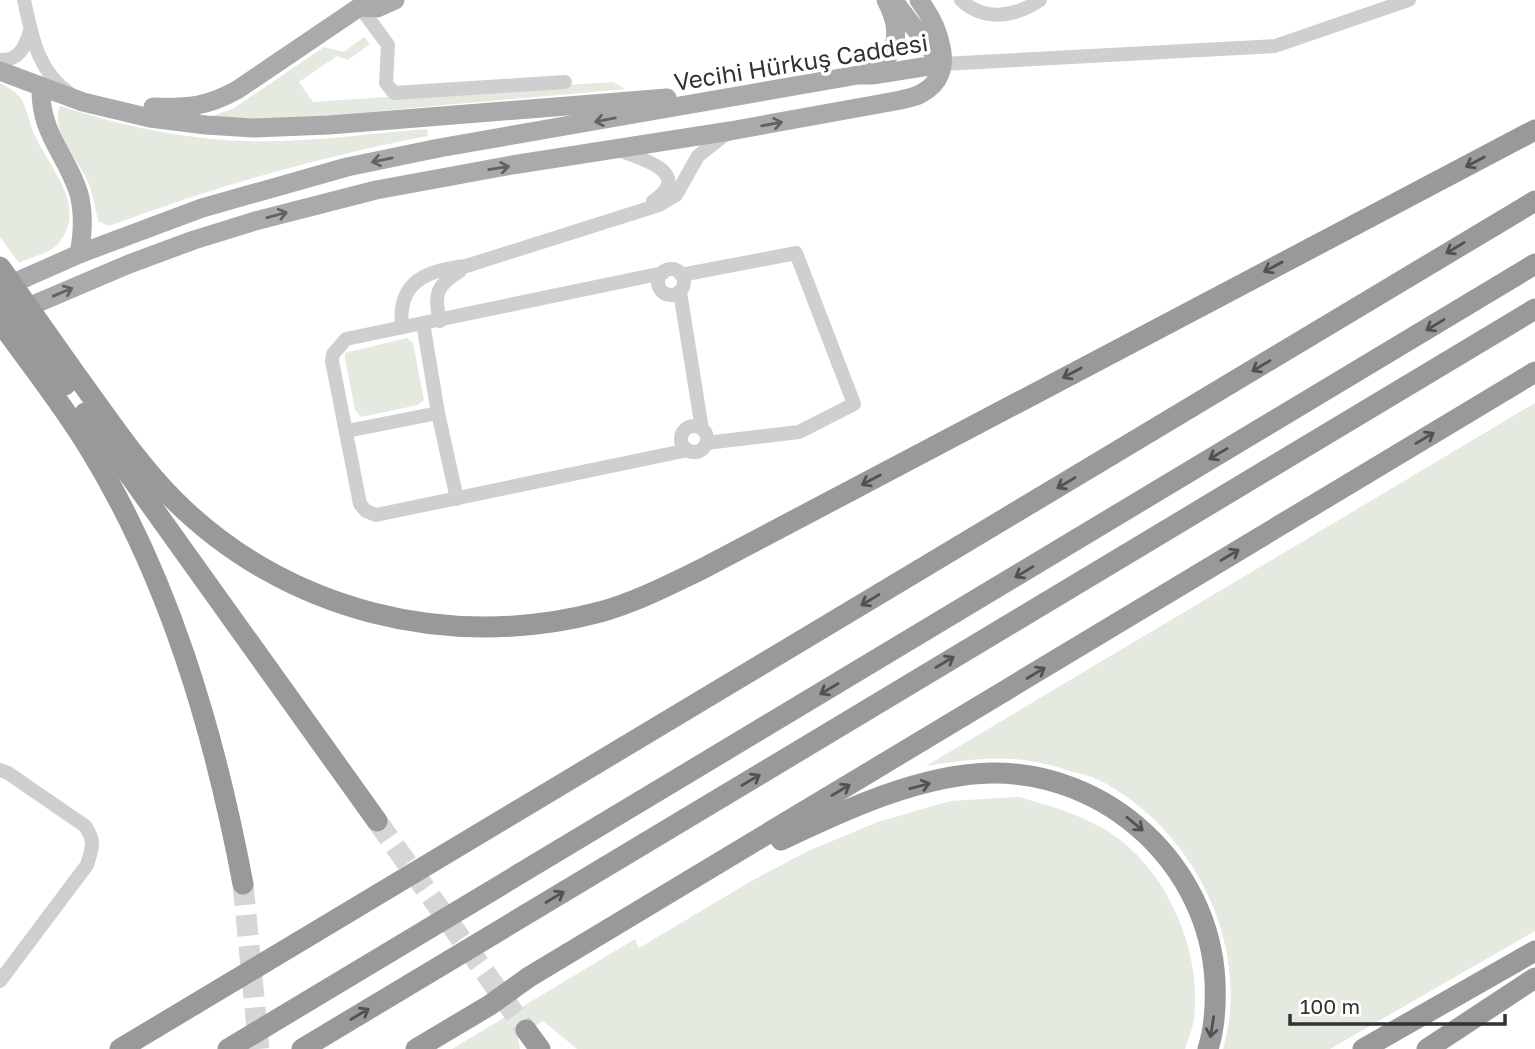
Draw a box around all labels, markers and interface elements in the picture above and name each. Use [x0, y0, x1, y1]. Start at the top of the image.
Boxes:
street label: Vecihi Hürkuş Caddesi [672, 27, 930, 96]
one-way arrow [595, 114, 617, 128]
one-way arrow [760, 116, 783, 130]
one-way arrow [371, 154, 394, 168]
one-way arrow [1465, 155, 1485, 169]
one-way arrow [487, 161, 510, 174]
one-way arrow [265, 208, 287, 221]
one-way arrow [1446, 241, 1466, 255]
one-way arrow [1263, 261, 1284, 275]
one-way arrow [51, 284, 73, 297]
one-way arrow [1425, 318, 1445, 332]
one-way arrow [1251, 359, 1271, 373]
one-way arrow [1062, 367, 1083, 381]
one-way arrow [1415, 430, 1435, 444]
one-way arrow [1209, 447, 1229, 461]
one-way arrow [861, 474, 882, 487]
one-way arrow [1056, 476, 1076, 490]
one-way arrow [1220, 547, 1240, 561]
one-way arrow [1014, 565, 1034, 579]
one-way arrow [861, 593, 881, 607]
one-way arrow [935, 655, 955, 669]
one-way arrow [1025, 665, 1045, 679]
one-way arrow [819, 682, 839, 696]
one-way arrow [740, 773, 760, 787]
one-way arrow [909, 779, 931, 792]
one-way arrow [830, 783, 850, 797]
one-way arrow [1125, 816, 1143, 832]
one-way arrow [545, 889, 565, 903]
scale bar [1290, 982, 1505, 1026]
text: 100 m [1300, 993, 1360, 1019]
one-way arrow [350, 1007, 370, 1021]
one-way arrow [1206, 1015, 1219, 1038]

